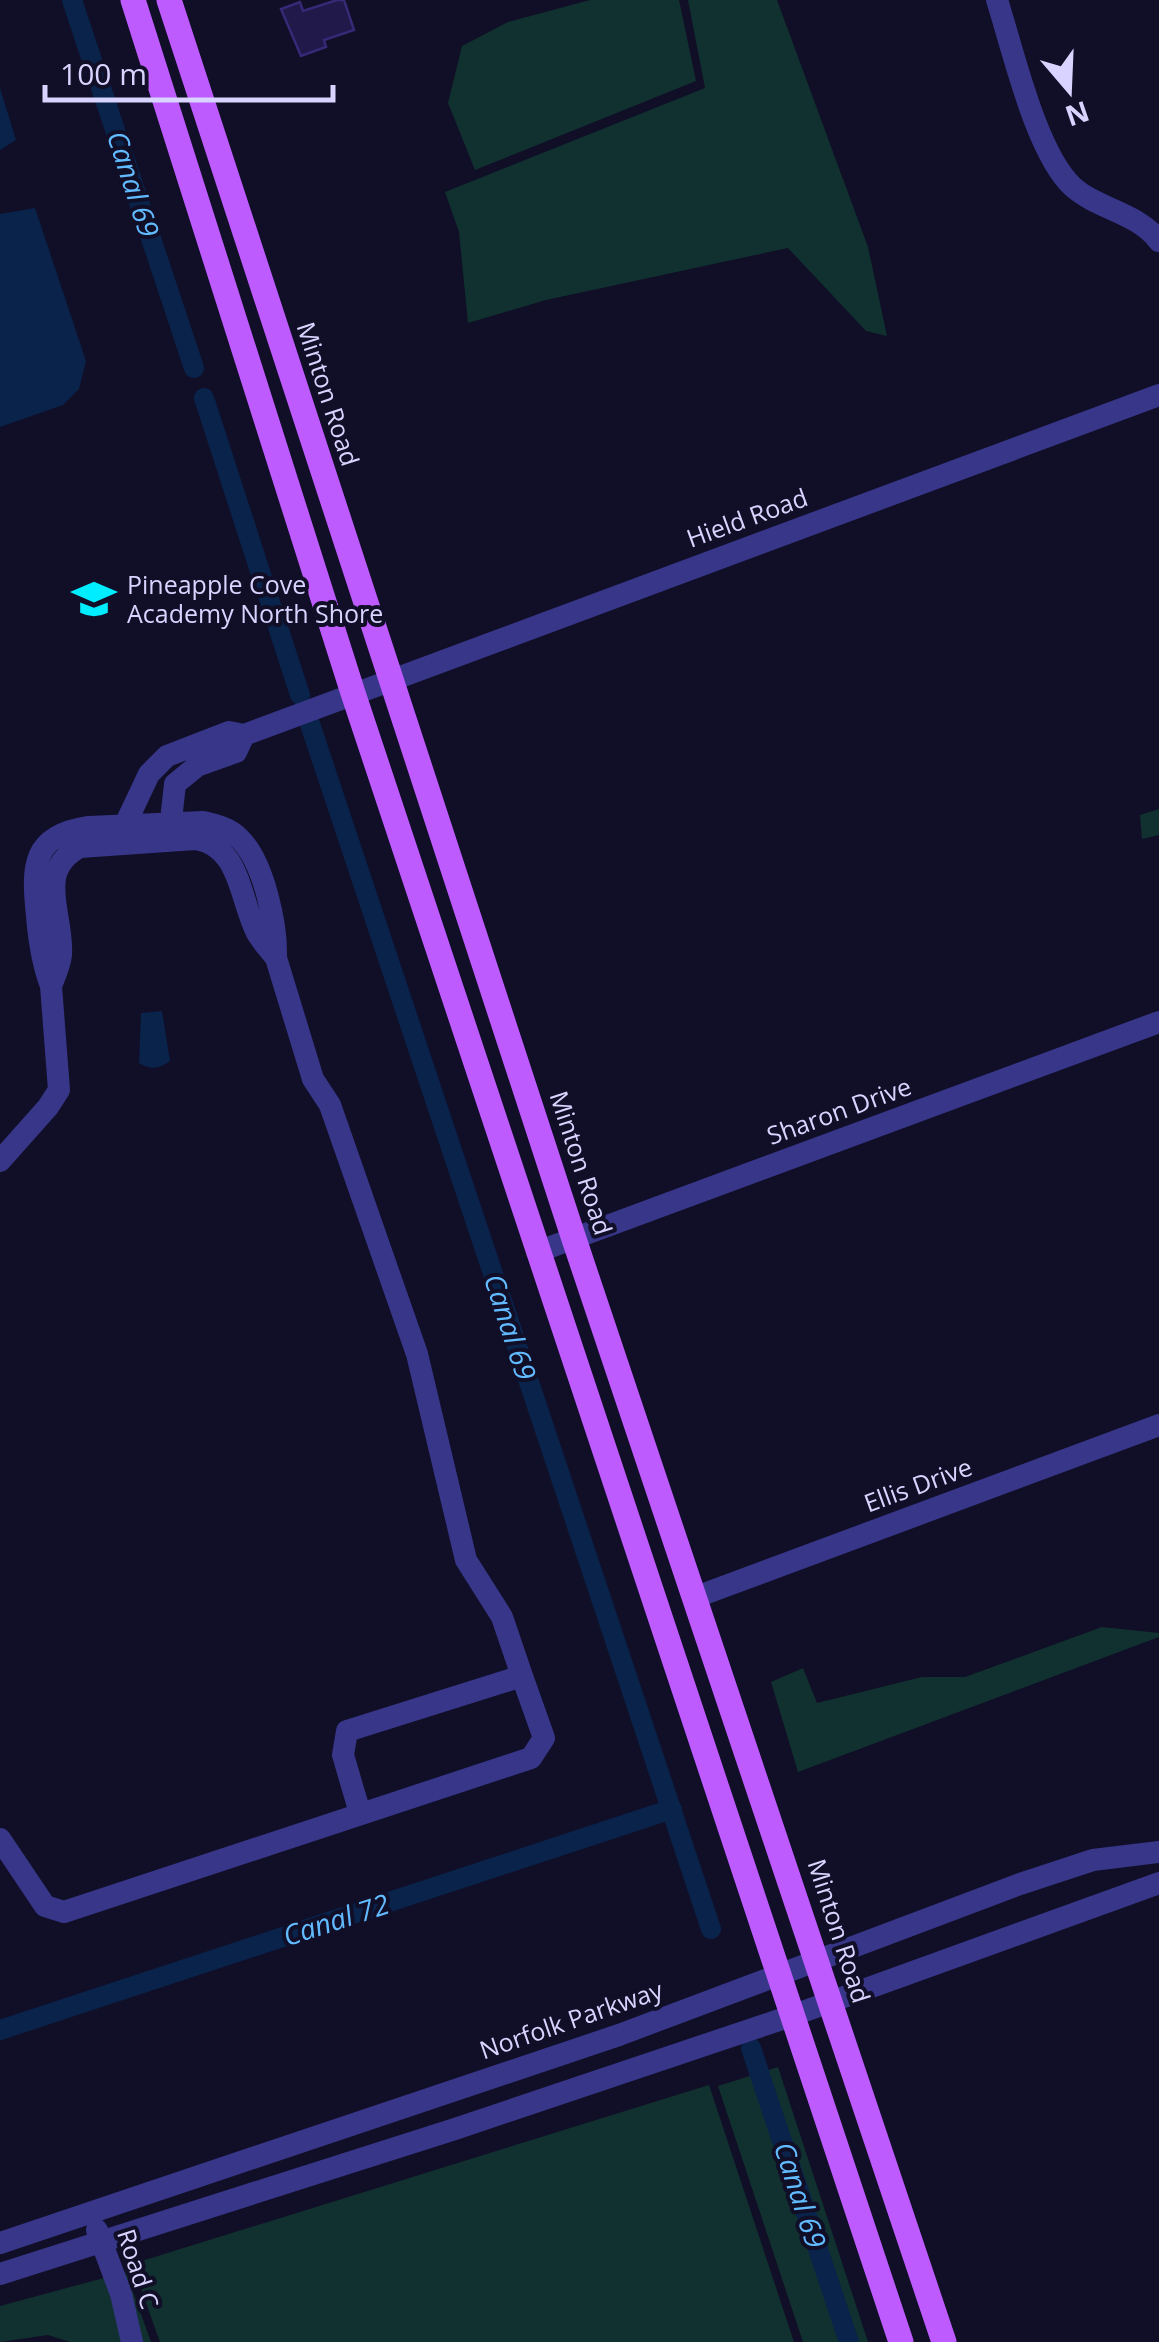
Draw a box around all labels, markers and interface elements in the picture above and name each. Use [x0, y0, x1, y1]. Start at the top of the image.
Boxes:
scale bar [45, 40, 332, 102]
north arrow [1019, 40, 1119, 140]
text: 100 m [60, 53, 147, 94]
text: N [1061, 93, 1094, 136]
water label: Canal 69 [99, 126, 169, 242]
street label: Minton Road [290, 317, 368, 470]
street label: Hield Road [681, 479, 812, 555]
place label: Pineapple Cove Academy North Shore [127, 567, 383, 630]
school or university icon: Pineapple Cove Academy North Shore [70, 575, 118, 623]
street label: Sharon Drive [762, 1068, 916, 1152]
street label: Minton Road [543, 1086, 621, 1239]
water label: Canal 69 [476, 1269, 546, 1385]
street label: Ellis Drive [859, 1449, 976, 1519]
street label: Minton Road [801, 1854, 879, 2007]
water label: Canal 72 [278, 1884, 394, 1954]
street label: Norfolk Parkway [475, 1972, 667, 2066]
water label: Canal 69 [766, 2137, 836, 2253]
street label: Road C [110, 2224, 168, 2313]

